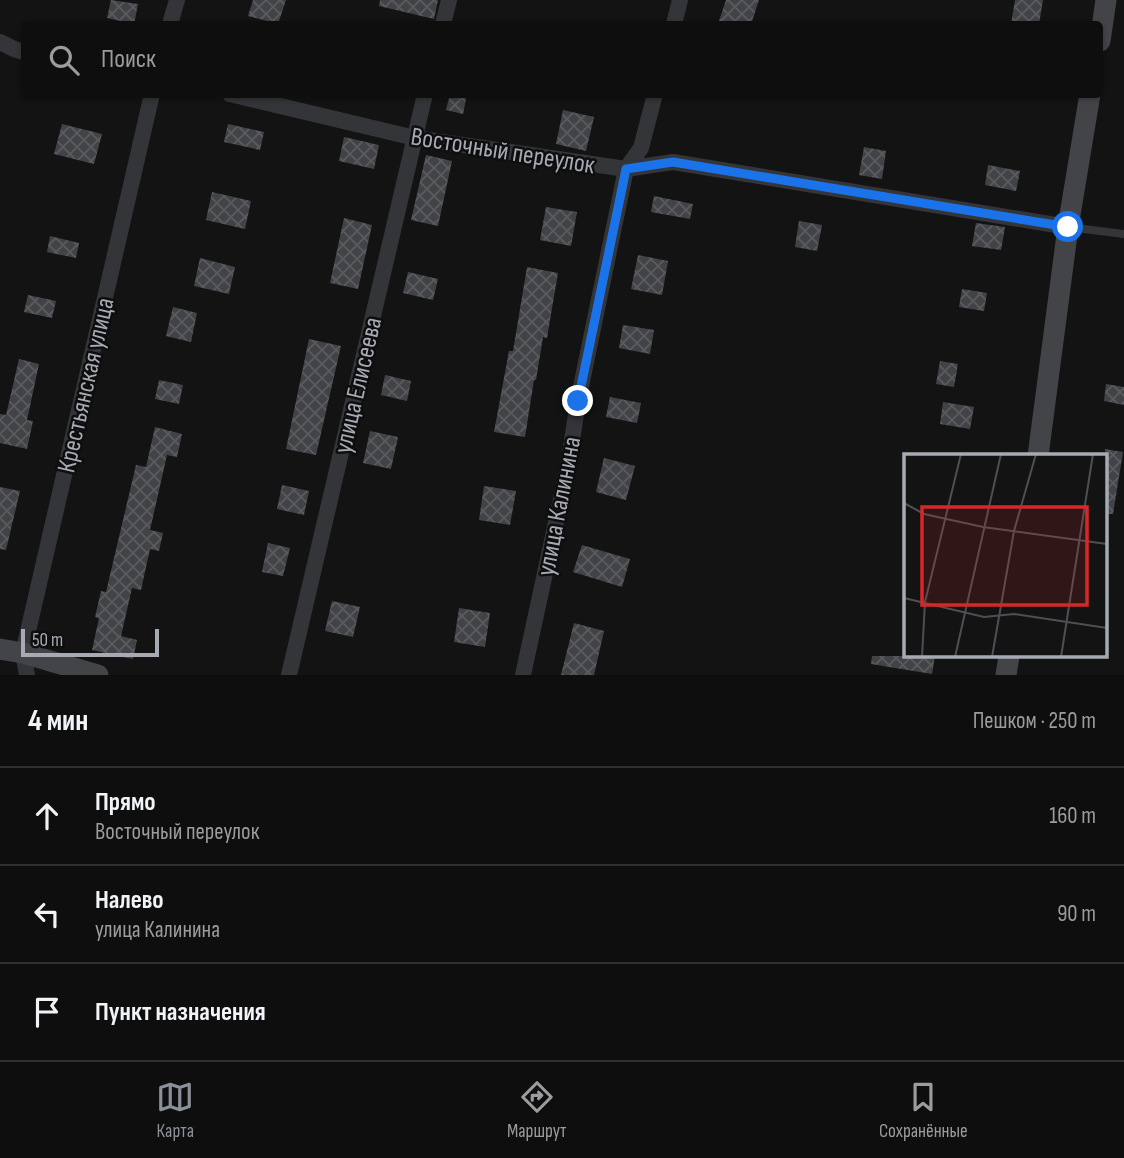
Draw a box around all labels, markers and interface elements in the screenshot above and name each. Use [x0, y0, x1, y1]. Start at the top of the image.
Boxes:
search box [21, 21, 1103, 98]
icon: search [45, 41, 83, 79]
text: Поиск [101, 44, 156, 75]
street label: Восточный переулок [409, 122, 597, 181]
route start [1052, 211, 1083, 242]
street label: Крестьянская улица [51, 295, 122, 476]
street label: улица Елисеева [328, 314, 389, 456]
route end [562, 385, 593, 416]
street label: улица Калинина [531, 434, 588, 579]
inset map [904, 454, 1106, 657]
scale bar [21, 626, 159, 658]
text: 50 m [32, 629, 63, 652]
text: 4 мин [28, 703, 88, 739]
text: Пешком · 250 m [973, 707, 1096, 735]
text: Прямо [95, 787, 156, 818]
icon: ahead [28, 797, 66, 835]
text: 160 m [1049, 802, 1096, 830]
text: Восточный переулок [95, 818, 259, 846]
text: Налево [95, 885, 164, 916]
icon: left [28, 895, 66, 933]
text: 90 m [1057, 900, 1096, 928]
text: улица Калинина [95, 916, 220, 944]
icon: arrive [28, 993, 66, 1031]
text: Пункт назначения [95, 997, 266, 1028]
tab: Карта [156, 1078, 194, 1143]
tab: Маршрут [507, 1078, 566, 1143]
tab: Сохранённые [879, 1078, 968, 1143]

